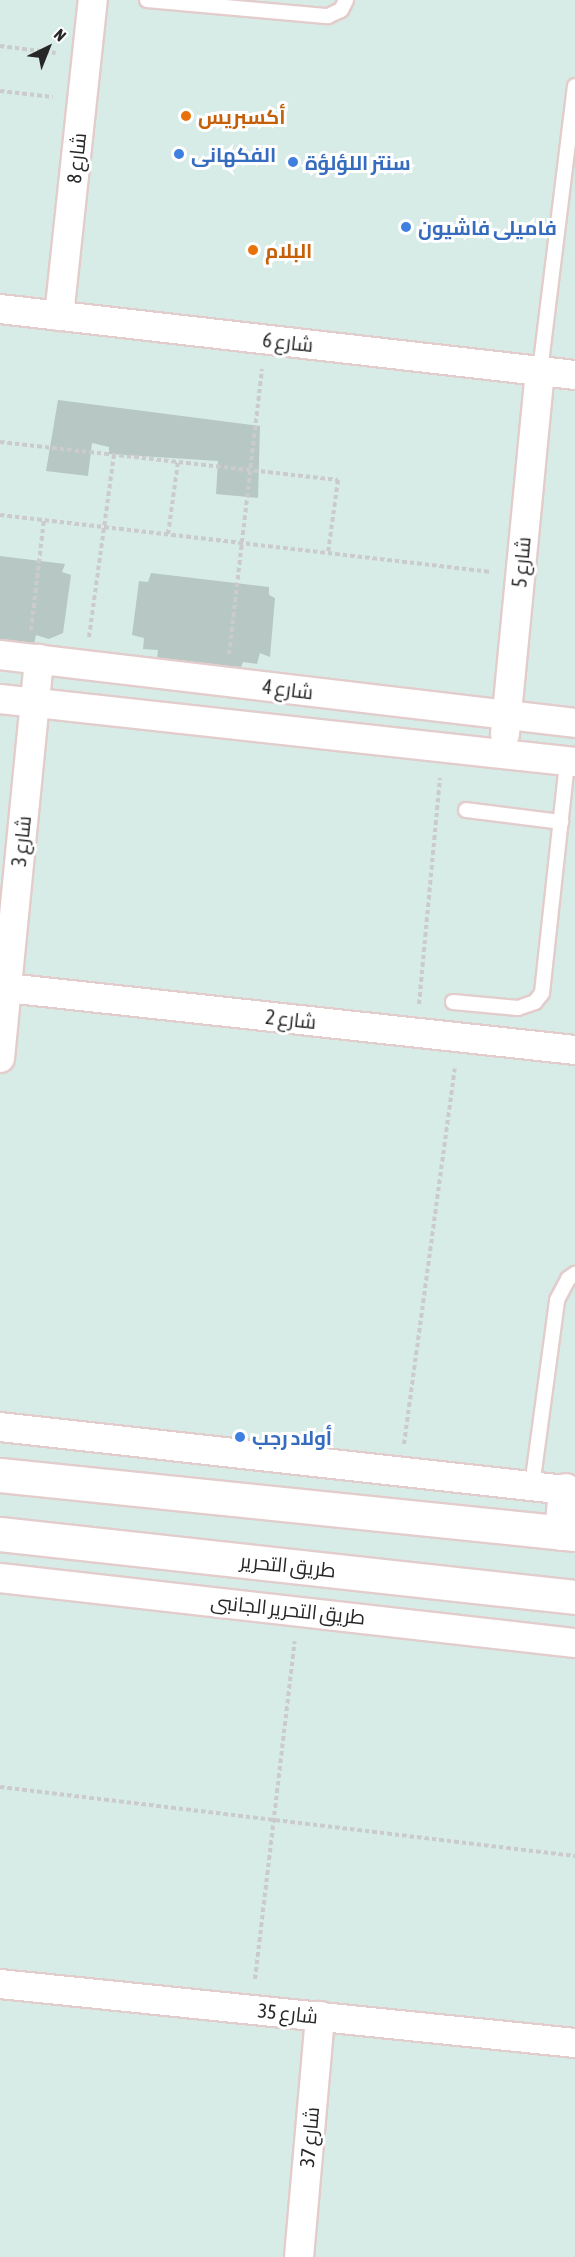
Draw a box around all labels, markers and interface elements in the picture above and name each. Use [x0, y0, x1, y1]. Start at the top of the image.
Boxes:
north arrow [18, 18, 78, 78]
text: N [51, 25, 70, 45]
place label: أكسبريس [198, 104, 286, 128]
marker: أكسبريس [179, 109, 193, 123]
street label: شارع 8 [61, 131, 91, 185]
place label: الفكهانى [191, 142, 276, 166]
marker: الفكهانى [172, 147, 186, 161]
place label: سنتر اللؤلؤة [305, 150, 411, 174]
marker: سنتر اللؤلؤة [286, 155, 300, 169]
place label: فاميلى فاشيون [418, 215, 557, 239]
marker: فاميلى فاشيون [399, 220, 413, 234]
place label: البلام [265, 238, 312, 262]
marker: البلام [246, 243, 260, 257]
street label: شارع 6 [261, 327, 315, 357]
street label: شارع 5 [507, 536, 535, 588]
street label: شارع 4 [261, 674, 315, 704]
street label: شارع 3 [6, 814, 36, 868]
street label: شارع 2 [264, 1004, 318, 1034]
place label: أولاد رجب [252, 1425, 332, 1449]
marker: أولاد رجب [233, 1430, 247, 1444]
street label: طريق التحرير [239, 1548, 337, 1582]
street label: طريق التحرير الجانبى [210, 1589, 366, 1629]
street label: شارع 35 [257, 1998, 319, 2028]
street label: شارع 37 [294, 2106, 324, 2168]

